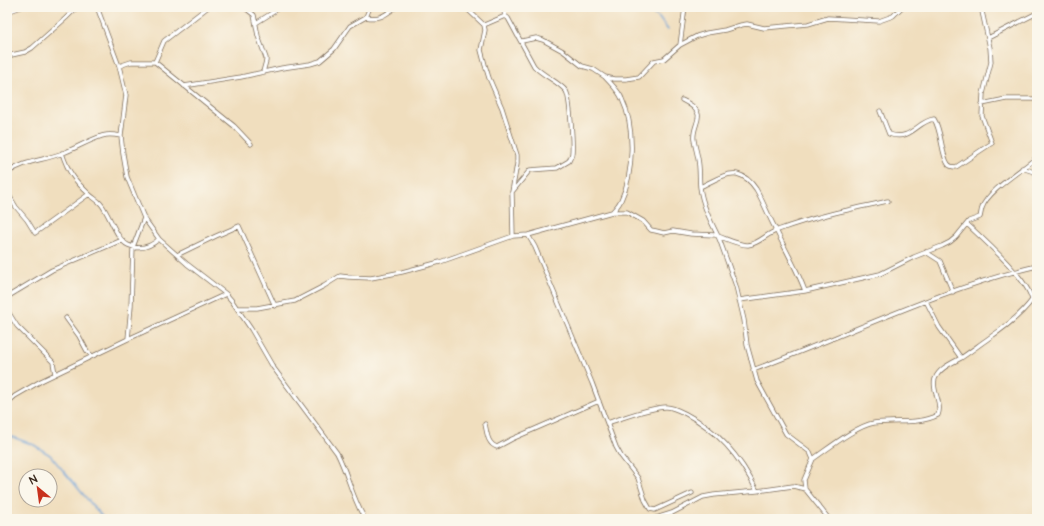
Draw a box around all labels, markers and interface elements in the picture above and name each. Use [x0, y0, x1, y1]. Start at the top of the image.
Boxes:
north arrow [18, 468, 58, 508]
text: N [27, 471, 40, 488]

